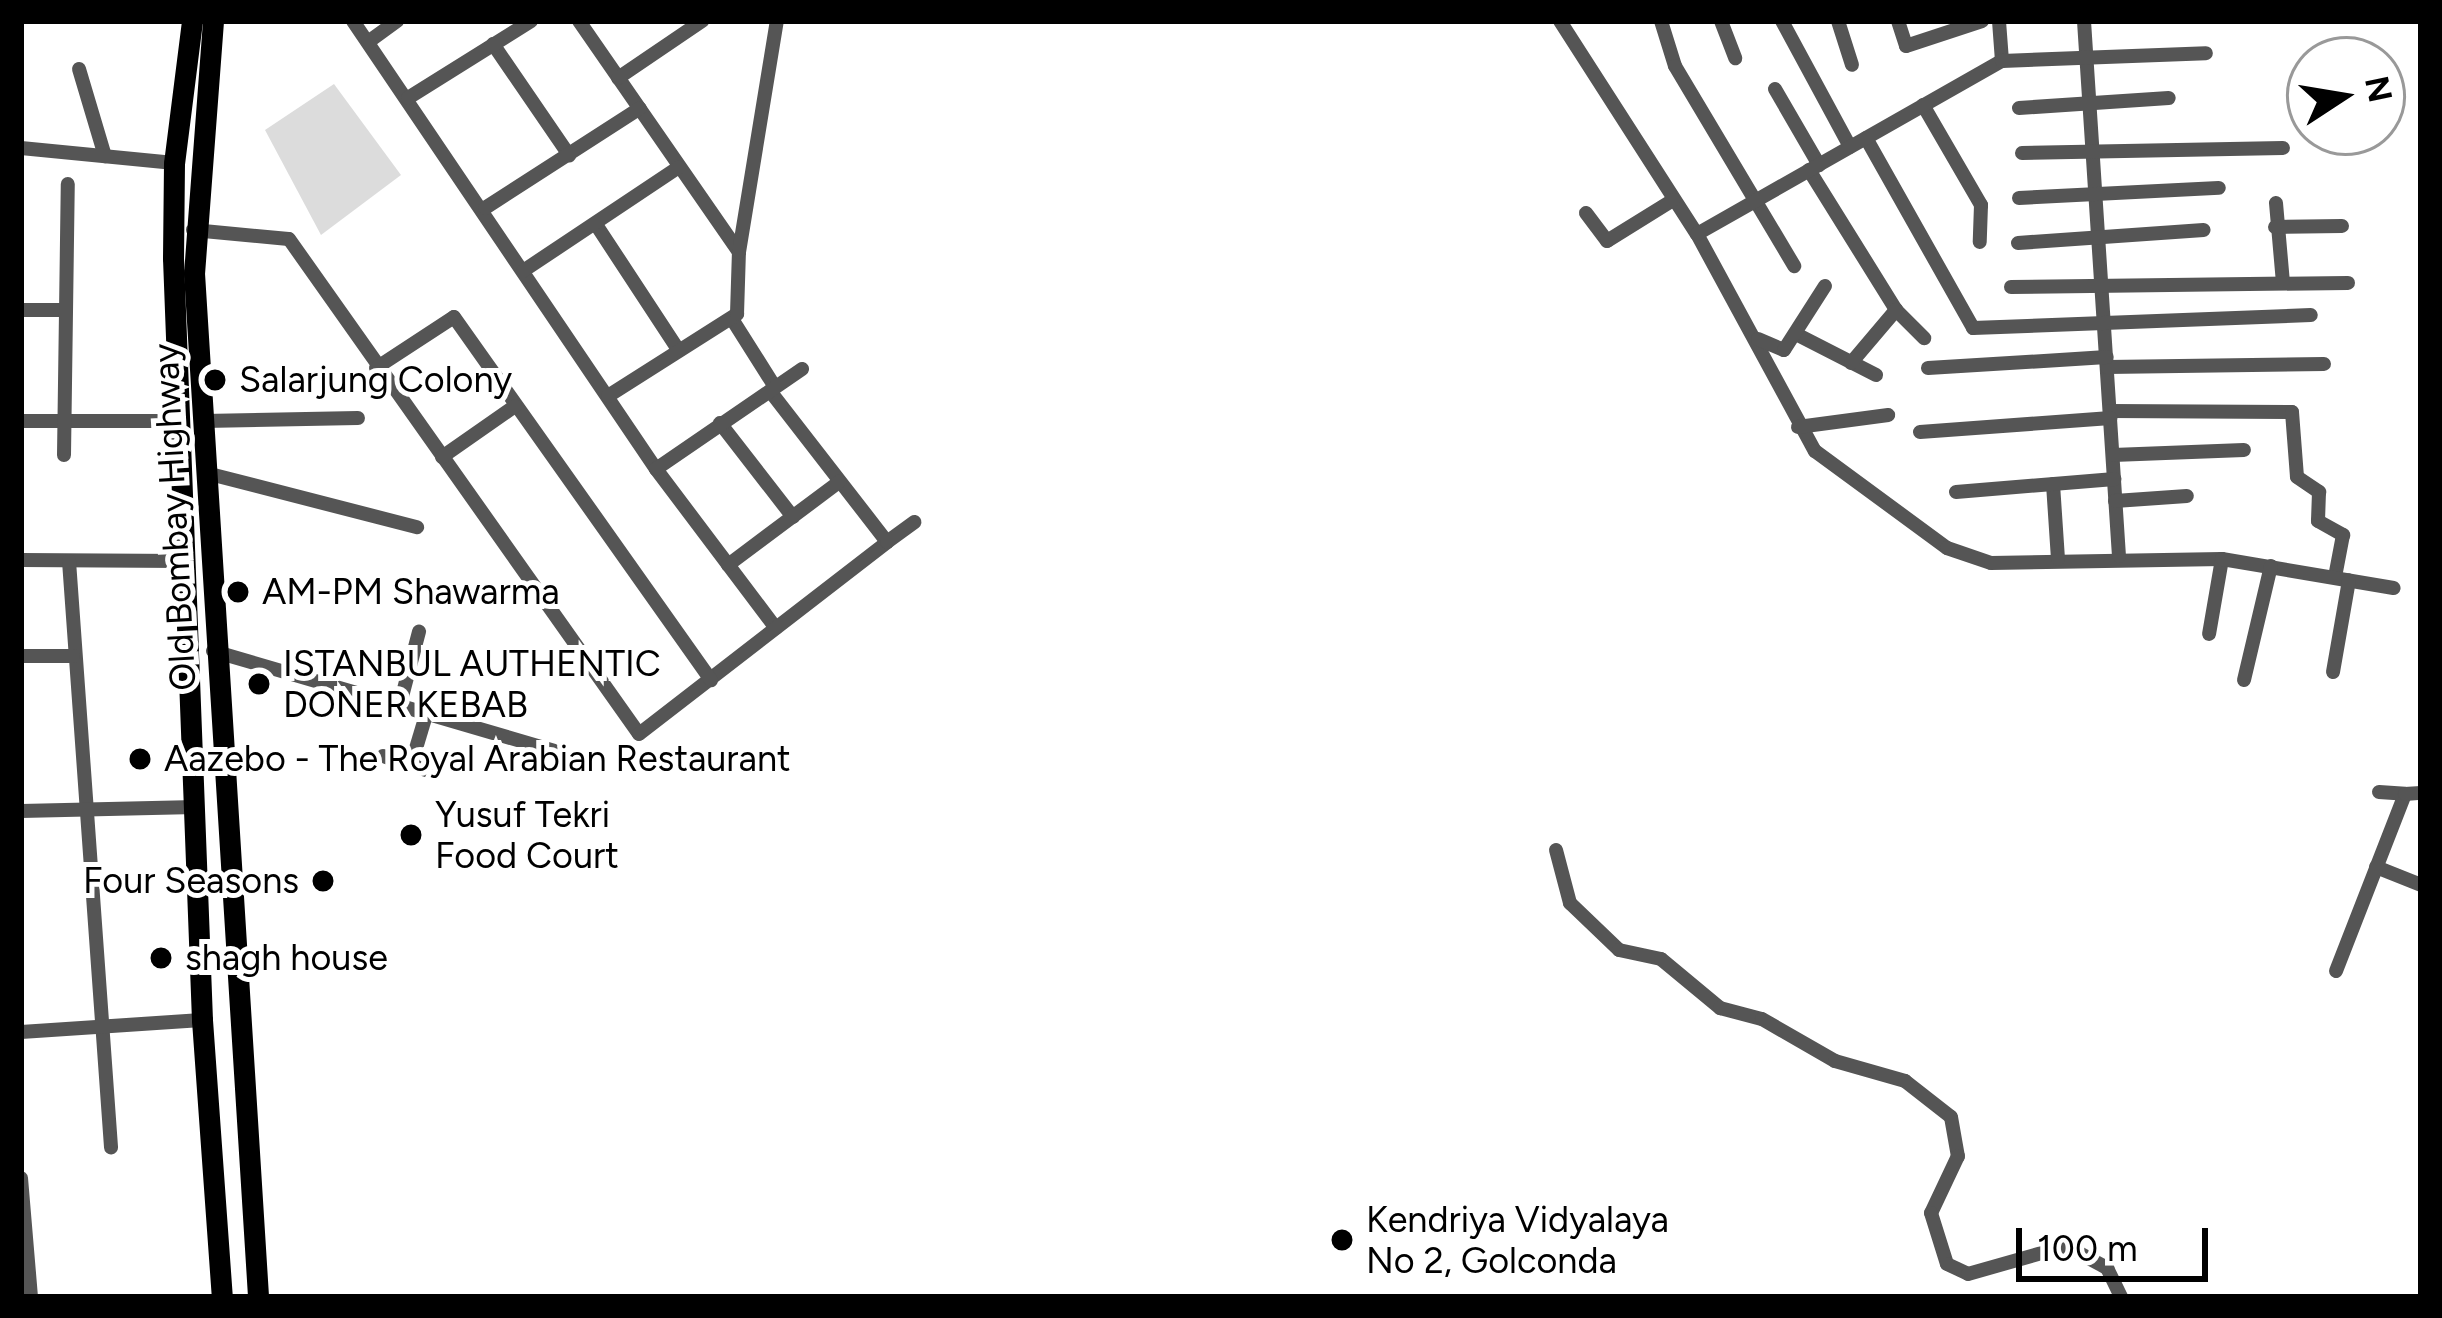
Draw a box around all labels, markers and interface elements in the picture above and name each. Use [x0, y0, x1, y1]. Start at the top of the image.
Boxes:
north arrow [2286, 36, 2406, 156]
text: N [2357, 72, 2400, 106]
street label: Old Bombay Highway [143, 342, 205, 692]
place label: Salarjung Colony [239, 358, 512, 402]
marker: Salarjung Colony [202, 367, 228, 393]
place label: AM-PM Shawarma [262, 570, 560, 614]
marker: AM-PM Shawarma [225, 579, 251, 605]
place label: ISTANBUL AUTHENTIC DONER KEBAB [283, 641, 661, 726]
marker: ISTANBUL AUTHENTIC DONER KEBAB [246, 671, 272, 697]
place label: Aazebo - The Royal Arabian Restaurant [164, 737, 791, 781]
marker: Aazebo - The Royal Arabian Restaurant [127, 746, 153, 772]
place label: Yusuf Tekri Food Court [435, 792, 619, 877]
marker: Yusuf Tekri Food Court [398, 822, 424, 848]
place label: Four Seasons [83, 859, 299, 903]
marker: Four Seasons [310, 868, 336, 894]
place label: shagh house [185, 936, 388, 980]
marker: shagh house [148, 945, 174, 971]
place label: Kendriya Vidyalaya No 2, Golconda [1366, 1197, 1669, 1282]
scale bar [2022, 1204, 2214, 1278]
marker: Kendriya Vidyalaya No 2, Golconda [1329, 1227, 1355, 1253]
text: 100 m [2037, 1227, 2138, 1270]

